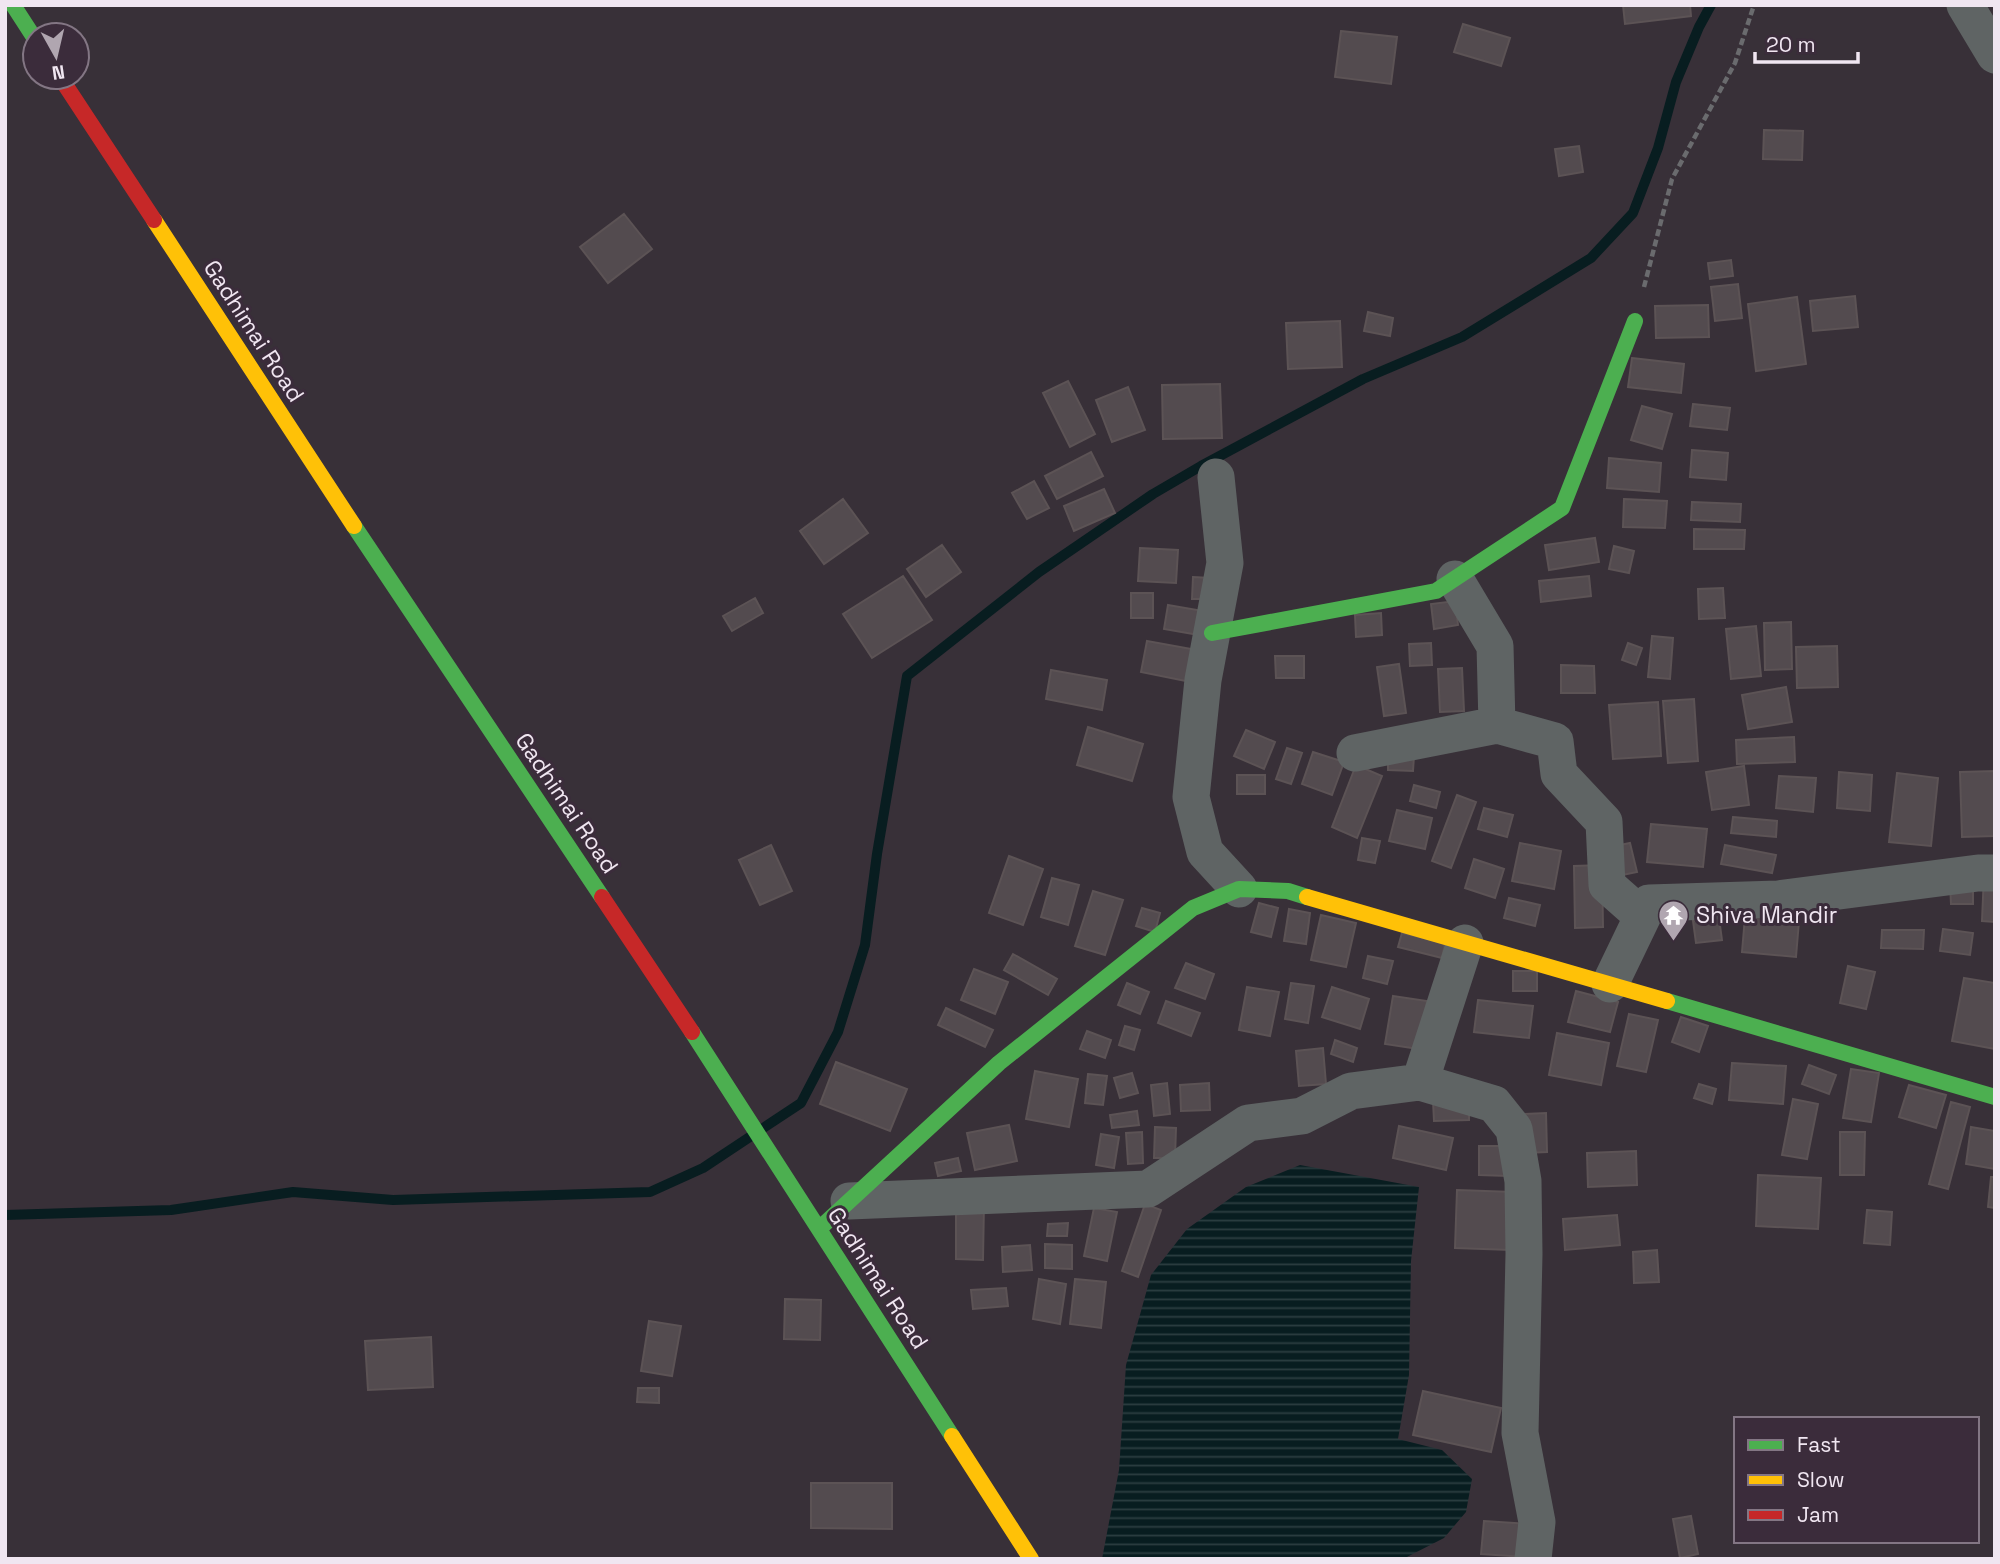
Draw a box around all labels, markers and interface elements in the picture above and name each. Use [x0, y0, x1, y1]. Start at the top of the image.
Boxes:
north arrow [21, 21, 91, 91]
scale bar [1755, 21, 1858, 65]
text: 20 m [1766, 31, 1816, 58]
text: N [50, 59, 66, 86]
street label: Gadhimai Road [197, 254, 311, 408]
street label: Gadhimai Road [509, 727, 625, 879]
temple icon: Shiva Mandir [1656, 898, 1690, 942]
place label: Shiva Mandir [1696, 900, 1837, 930]
street label: Gadhimai Road [821, 1201, 935, 1355]
legend [1734, 1417, 1979, 1543]
text: Fast [1797, 1431, 1841, 1458]
text: Slow [1797, 1466, 1845, 1493]
text: Jam [1797, 1501, 1839, 1528]

